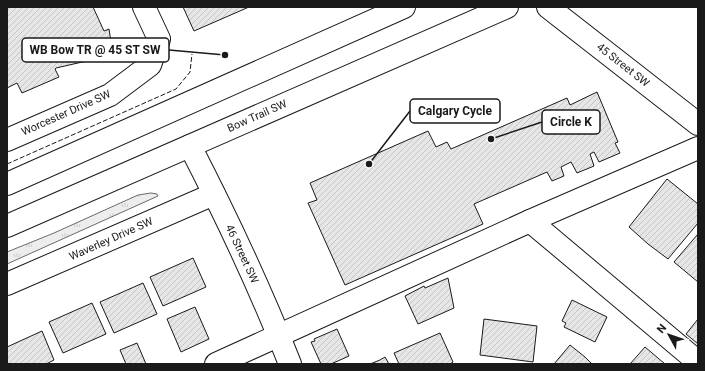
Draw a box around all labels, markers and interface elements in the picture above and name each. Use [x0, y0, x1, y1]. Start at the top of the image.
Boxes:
callout: WB Bow TR @ 45 ST SW [22, 38, 169, 62]
street label: 45 Street SW [594, 40, 652, 90]
text: WB Bow TR @ 45 ST SW [29, 43, 161, 57]
street label: Worcester Drive SW [19, 87, 113, 139]
street label: Bow Trail SW [225, 97, 289, 135]
callout: Calgary Cycle [410, 99, 500, 123]
text: Calgary Cycle [418, 104, 493, 118]
callout: Circle K [542, 110, 600, 134]
text: Circle K [550, 115, 592, 129]
street label: Waverley Drive SW [67, 215, 155, 263]
street label: 46 Street SW [223, 223, 261, 286]
north arrow [649, 315, 689, 355]
text: N [654, 322, 669, 336]

